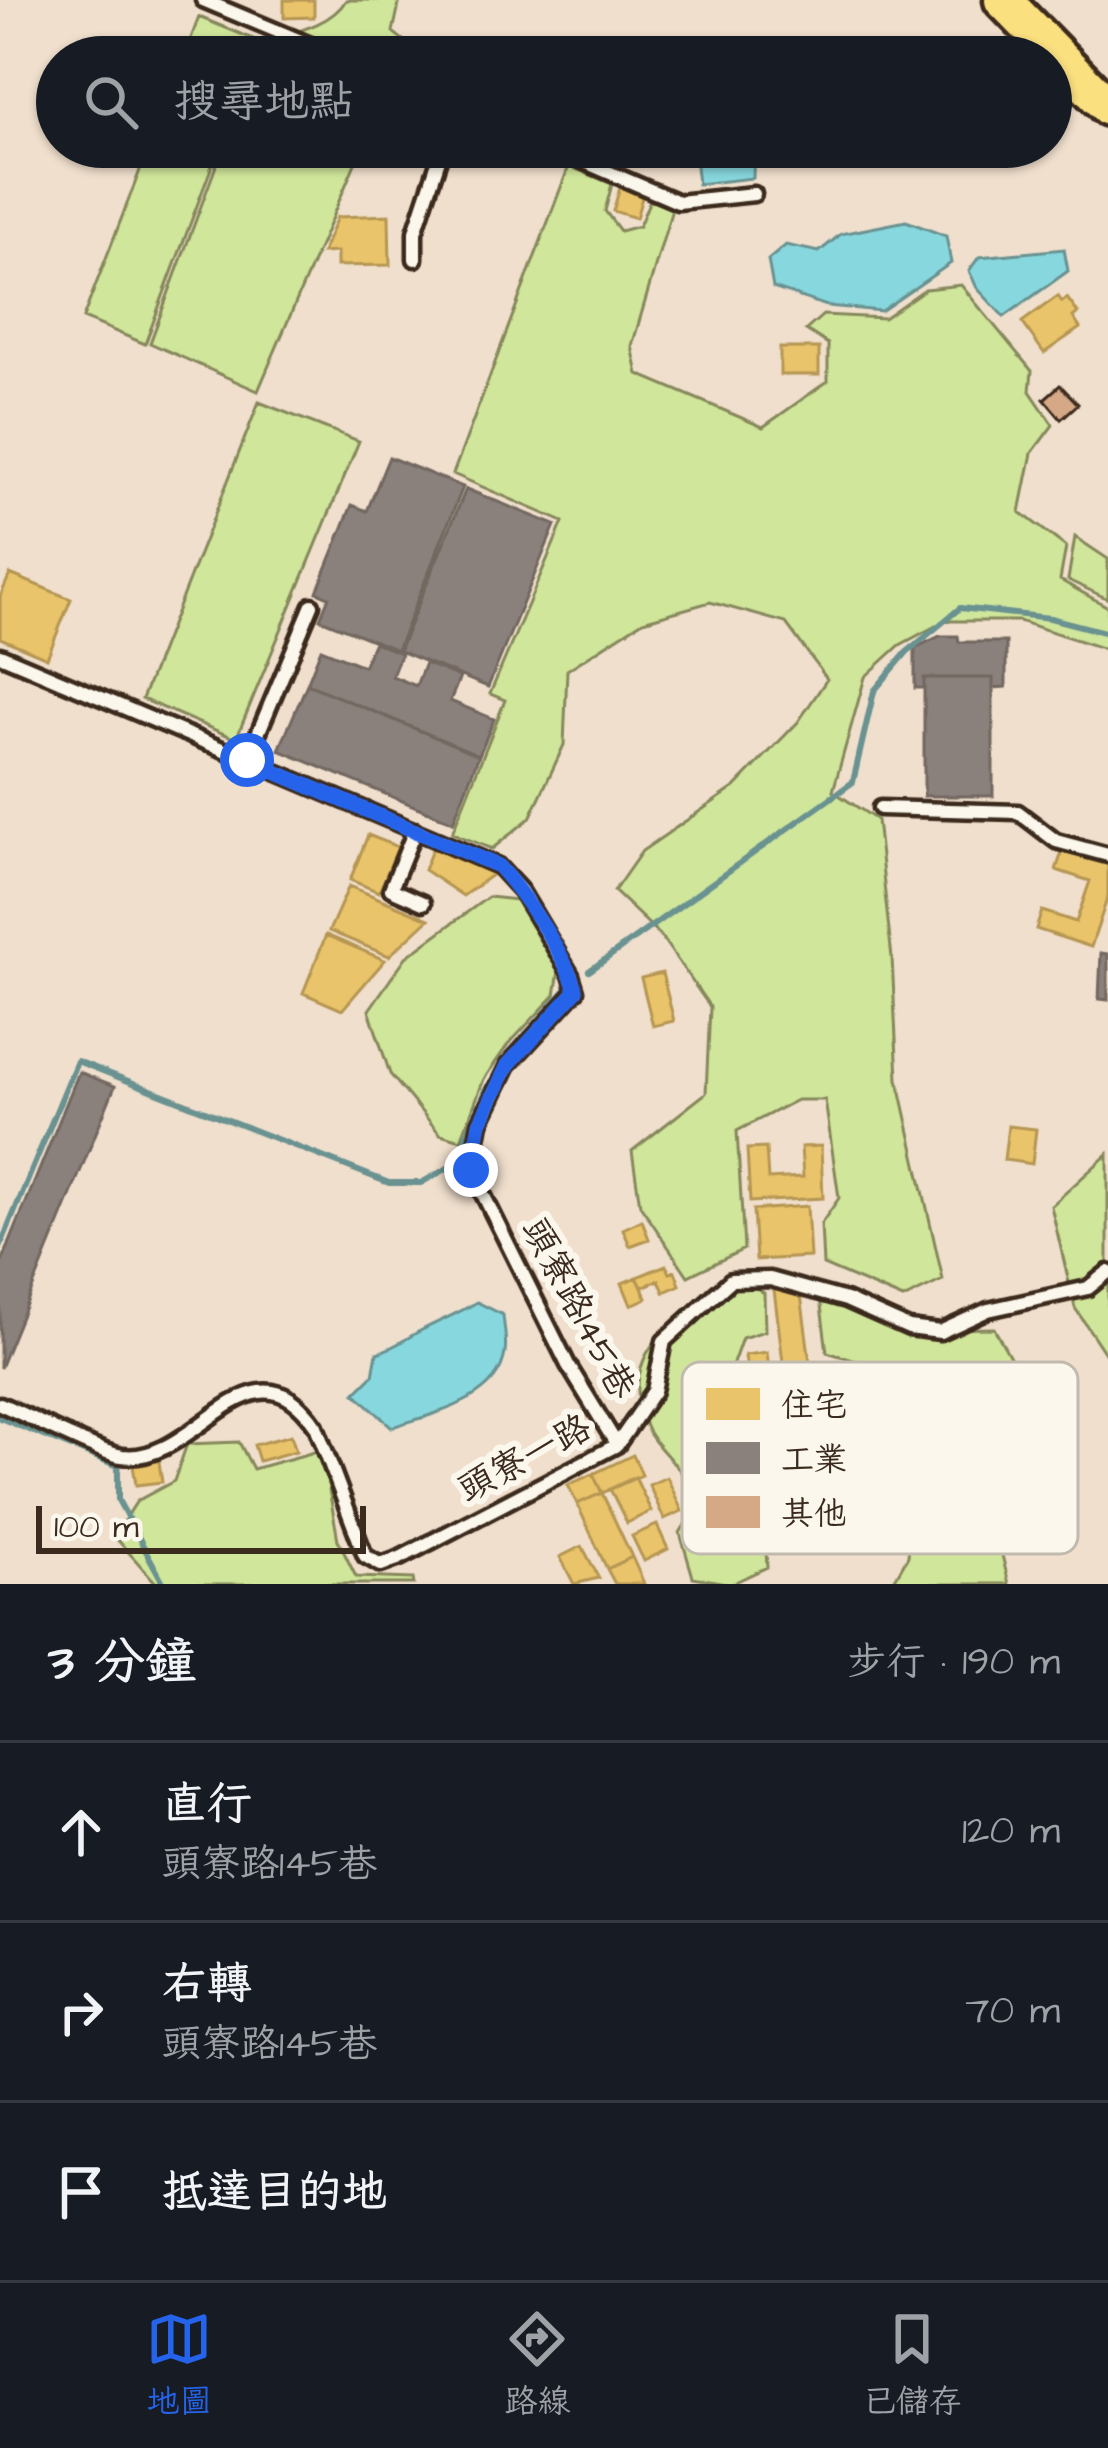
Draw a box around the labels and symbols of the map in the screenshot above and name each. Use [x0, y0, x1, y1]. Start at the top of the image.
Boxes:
route start [220, 733, 274, 787]
route end [444, 1143, 498, 1197]
street label: 頭寮路145巷 [509, 1209, 647, 1409]
legend [682, 1362, 1078, 1554]
text: 住宅 [781, 1383, 847, 1429]
street label: 頭寮一路 [449, 1403, 601, 1515]
text: 工業 [781, 1437, 847, 1483]
text: 其他 [781, 1491, 847, 1537]
scale bar [36, 1500, 366, 1553]

